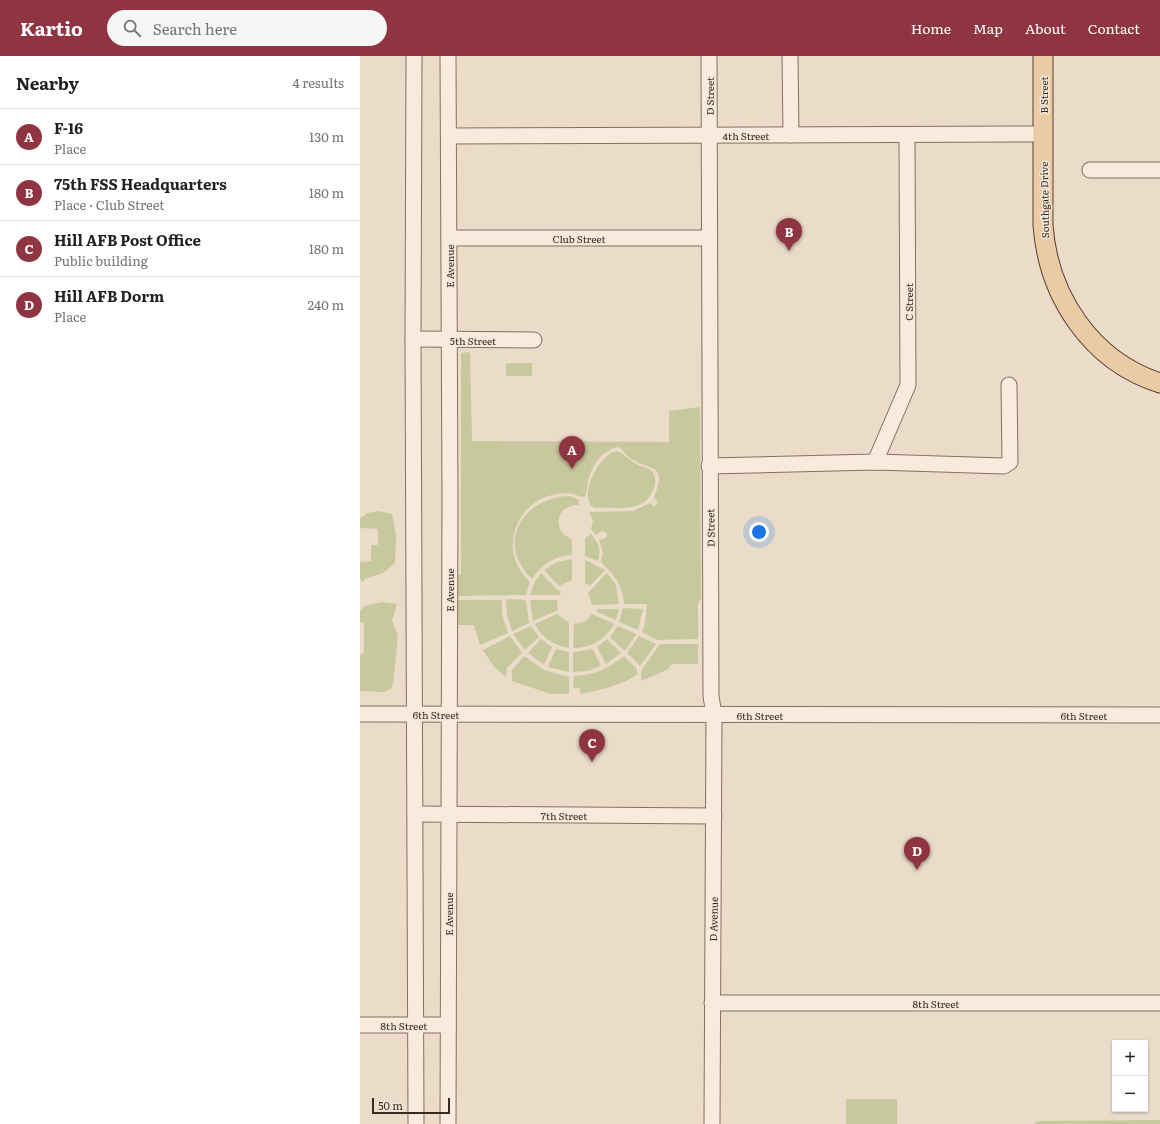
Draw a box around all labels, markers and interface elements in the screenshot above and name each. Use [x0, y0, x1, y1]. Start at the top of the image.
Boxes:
search box [107, 10, 387, 46]
text: Kartio [20, 14, 83, 42]
icon: search [121, 17, 143, 39]
text: Search here [153, 17, 237, 40]
text: Home [911, 18, 951, 38]
text: Map [973, 18, 1003, 38]
text: About [1025, 18, 1066, 38]
text: Contact [1088, 18, 1140, 38]
text: Nearby [16, 70, 79, 95]
text: 4 results [293, 73, 344, 92]
street label: B Street [1036, 76, 1051, 114]
street label: D Street [702, 77, 717, 115]
text: F-16 [54, 116, 83, 139]
text: A [24, 127, 34, 146]
text: 130 m [309, 127, 344, 146]
street label: 4th Street [723, 128, 769, 143]
text: Place [54, 139, 86, 158]
street label: Southgate Drive [1036, 162, 1052, 238]
text: 75th FSS Headquarters [54, 172, 227, 195]
text: B [25, 183, 33, 202]
text: 180 m [309, 183, 344, 202]
text: Place · Club Street [54, 195, 165, 214]
pin: B [776, 218, 802, 251]
text: Hill AFB Post Office [54, 228, 201, 251]
street label: Club Street [553, 231, 605, 246]
text: C [24, 239, 34, 258]
text: 180 m [309, 239, 344, 258]
street label: E Avenue [442, 244, 457, 288]
text: Public building [54, 251, 148, 270]
street label: C Street [901, 283, 916, 321]
text: Hill AFB Dorm [54, 284, 164, 307]
text: D [24, 295, 34, 314]
text: 240 m [308, 295, 344, 314]
text: Place [54, 307, 86, 326]
street label: 5th Street [450, 333, 496, 348]
pin: A [559, 436, 585, 469]
street label: D Street [702, 509, 718, 547]
your location [749, 522, 769, 542]
street label: E Avenue [442, 568, 457, 612]
street label: 6th Street [413, 707, 459, 722]
street label: 6th Street [737, 708, 783, 723]
street label: 6th Street [1061, 708, 1107, 723]
pin: C [579, 729, 605, 762]
street label: 7th Street [541, 808, 587, 823]
pin: D [904, 837, 930, 870]
street label: E Avenue [441, 892, 456, 936]
street label: D Avenue [705, 896, 721, 942]
street label: 8th Street [913, 996, 959, 1011]
street label: 8th Street [381, 1018, 427, 1033]
map controls [1112, 1040, 1148, 1112]
button: + [1112, 1040, 1148, 1076]
button: − [1112, 1076, 1148, 1112]
scale bar [372, 1096, 450, 1115]
text: 50 m [378, 1097, 403, 1113]

